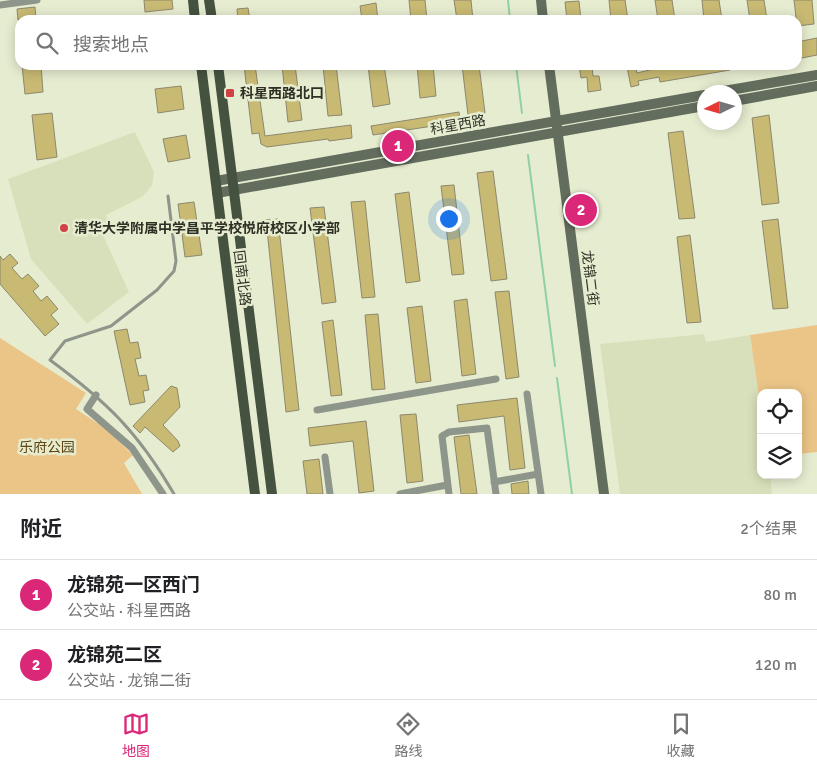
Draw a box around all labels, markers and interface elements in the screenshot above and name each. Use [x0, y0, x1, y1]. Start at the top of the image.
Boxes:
search box [15, 15, 802, 70]
icon: search [33, 29, 61, 57]
text: 搜索地点 [73, 33, 149, 57]
place label: 科星西路北口 [240, 85, 324, 102]
north arrow [697, 85, 742, 130]
marker: 科星西路北口 [224, 87, 236, 99]
street label: 科星西路 [429, 112, 487, 138]
pin: 1 [382, 127, 414, 165]
pin: 2 [565, 191, 597, 229]
your location [436, 206, 462, 232]
place label: 清华大学附属中学昌平学校悦府校区小学部 [74, 220, 340, 237]
marker: 清华大学附属中学昌平学校悦府校区小学部 [58, 222, 70, 234]
street label: 回南北路 [230, 249, 254, 307]
street label: 龙锦二街 [578, 249, 602, 307]
map controls [757, 389, 802, 479]
button: locate [757, 389, 802, 434]
button: layers [757, 434, 802, 479]
park label: 乐府公园 [19, 439, 75, 456]
text: 附近 [20, 516, 62, 542]
text: 2个结果 [740, 519, 797, 539]
text: 龙锦苑一区西门 [67, 573, 200, 597]
text: 1 [32, 585, 40, 605]
text: 80 m [763, 585, 797, 605]
text: 公交站 · 科星西路 [67, 601, 191, 621]
text: 龙锦苑二区 [67, 643, 162, 667]
text: 2 [32, 655, 40, 675]
text: 120 m [755, 655, 797, 675]
text: 公交站 · 龙锦二街 [67, 671, 191, 691]
tab: 地图 [122, 710, 150, 760]
tab: 路线 [394, 710, 422, 760]
tab: 收藏 [667, 710, 695, 760]

